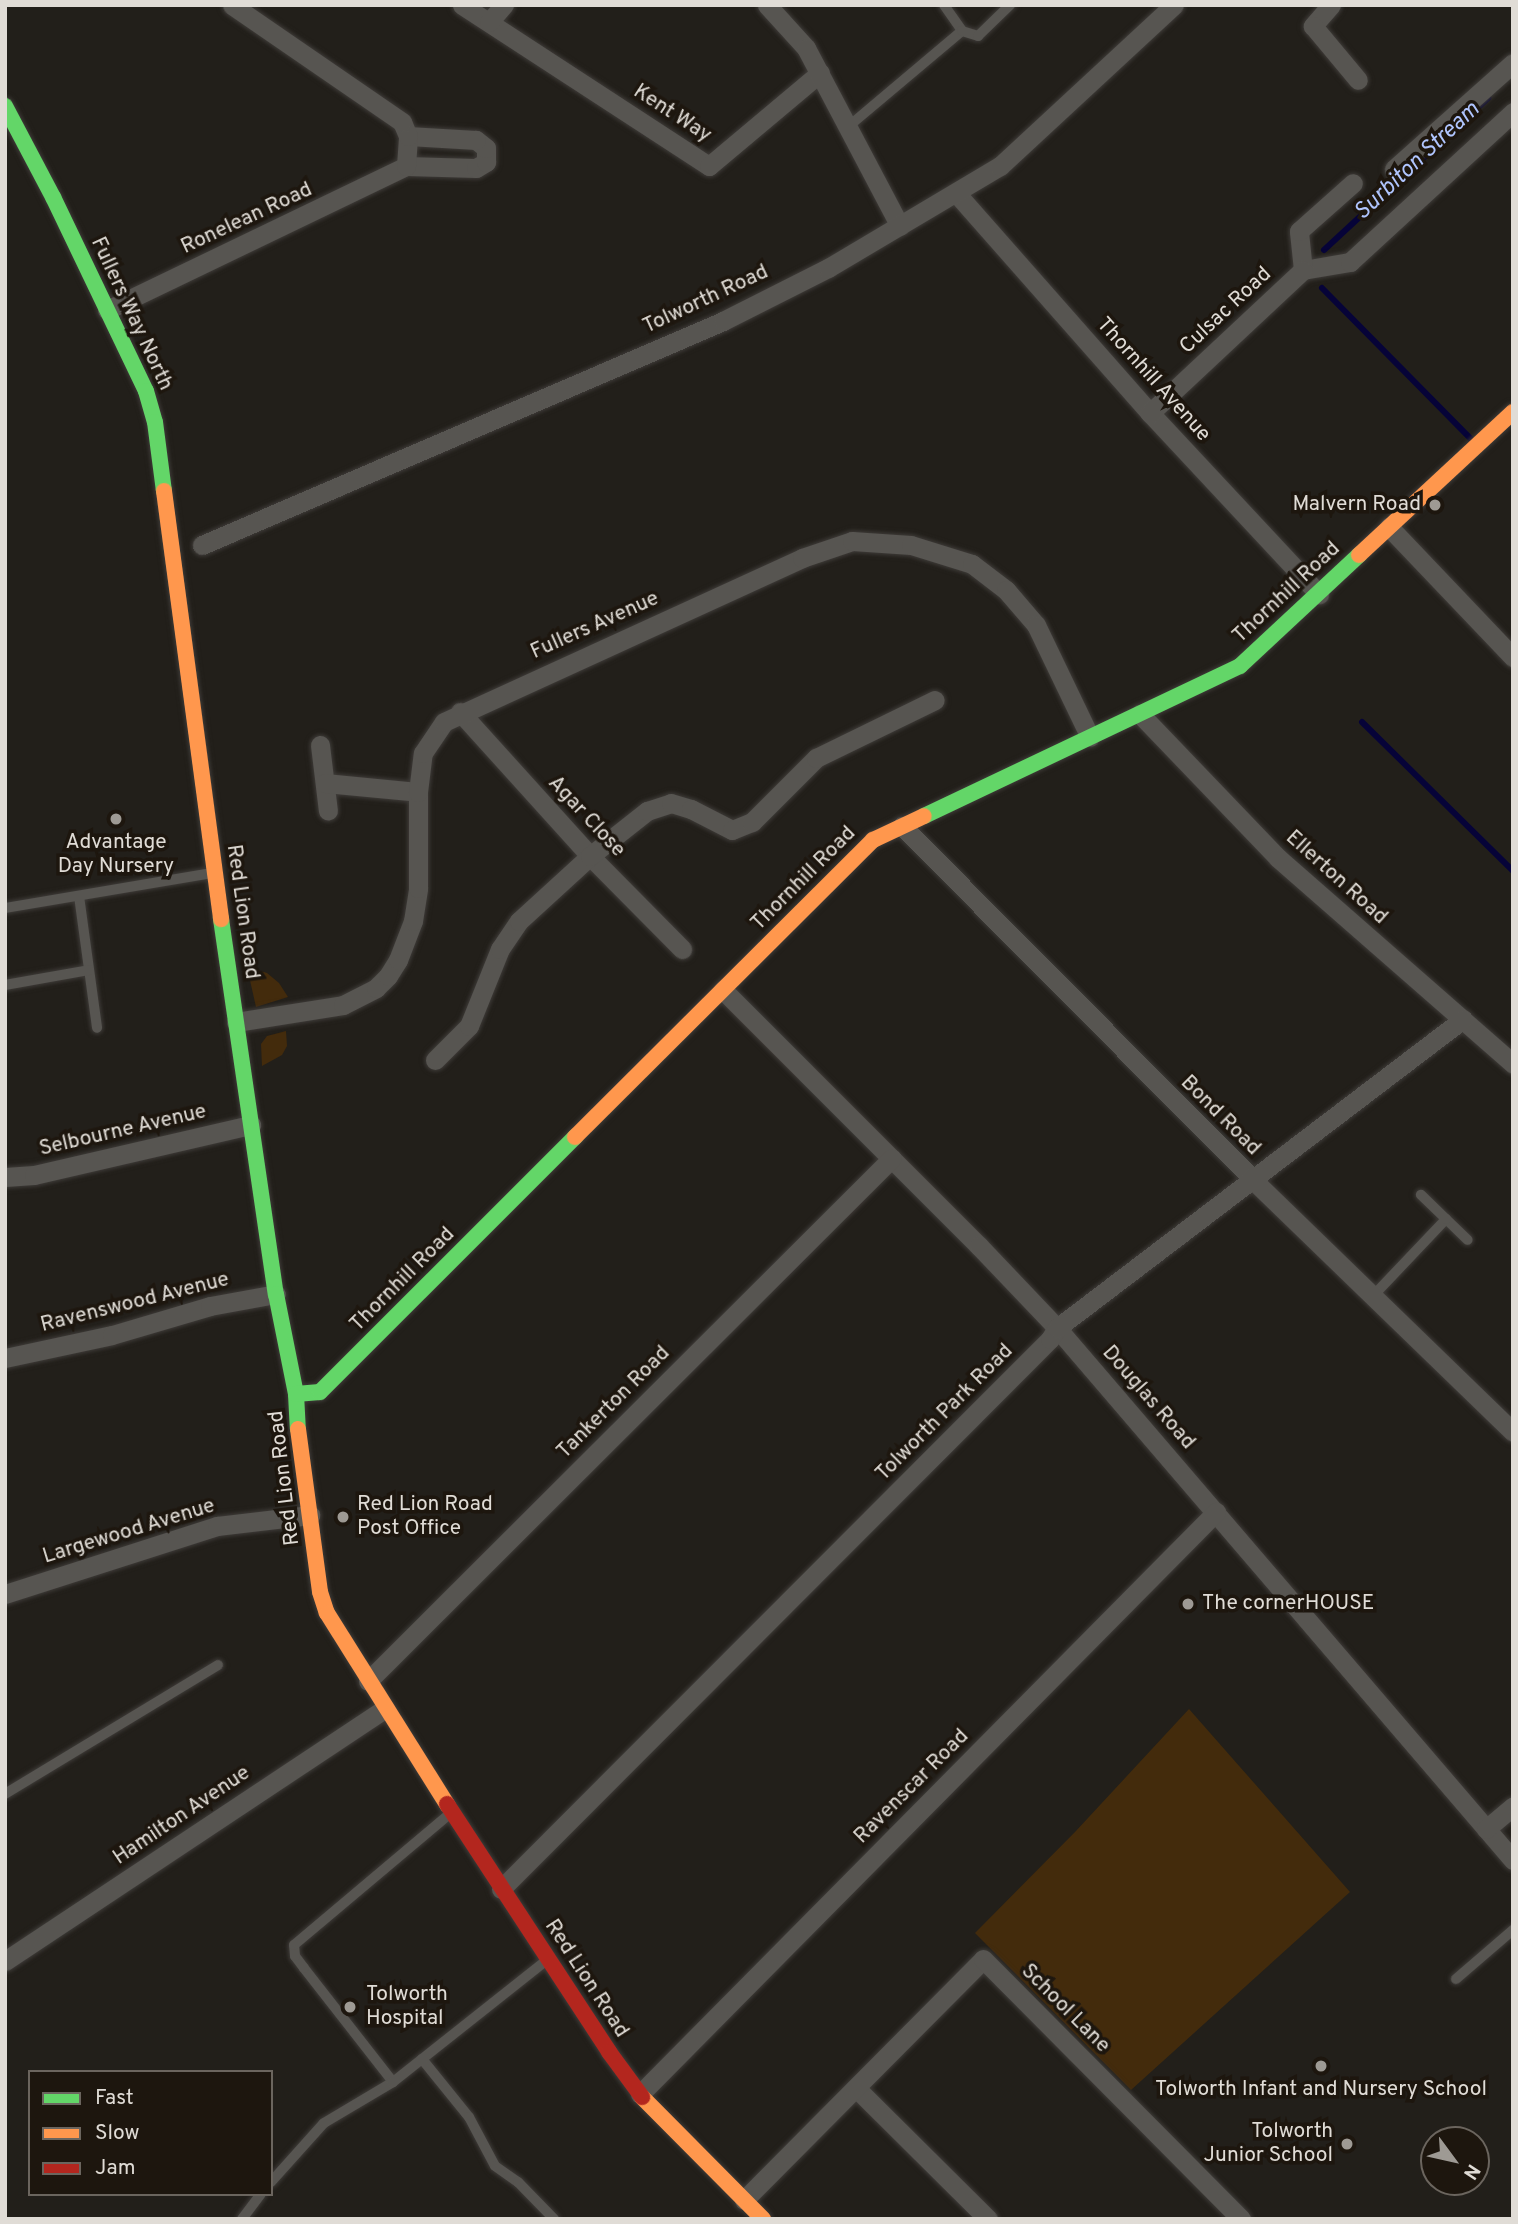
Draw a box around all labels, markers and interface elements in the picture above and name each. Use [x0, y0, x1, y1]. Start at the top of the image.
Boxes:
street label: Kent Way [628, 79, 716, 149]
water label: Surbiton Stream [1350, 97, 1486, 227]
street label: Ronelean Road [177, 178, 317, 260]
street label: Fullers Way North [84, 233, 178, 395]
street label: Tolworth Road [639, 260, 773, 340]
street label: Culsac Road [1175, 262, 1277, 360]
street label: Thornhill Avenue [1090, 312, 1216, 448]
place label: Malvern Road [1293, 492, 1421, 518]
marker: Malvern Road [1427, 497, 1443, 513]
street label: Thornhill Road [1228, 537, 1346, 649]
street label: Fullers Avenue [527, 586, 663, 666]
street label: Agar Close [542, 771, 630, 863]
marker: Advantage Day Nursery [108, 811, 124, 827]
street label: Thornhill Road [746, 821, 862, 937]
street label: Ellerton Road [1280, 826, 1392, 930]
place label: Advantage Day Nursery [58, 830, 174, 880]
street label: Red Lion Road [220, 843, 264, 981]
street label: Bond Road [1175, 1071, 1265, 1161]
street label: Selbourne Avenue [37, 1099, 209, 1163]
street label: Thornhill Road [345, 1222, 461, 1338]
street label: Ravenswood Avenue [38, 1267, 232, 1339]
street label: Tolworth Park Road [871, 1339, 1019, 1487]
street label: Tankerton Road [552, 1341, 676, 1465]
street label: Douglas Road [1096, 1341, 1200, 1455]
street label: Red Lion Road [264, 1409, 306, 1547]
place label: Red Lion Road Post Office [357, 1492, 493, 1542]
street label: Largewood Avenue [40, 1494, 218, 1570]
marker: Red Lion Road Post Office [335, 1509, 351, 1525]
place label: The cornerHOUSE [1202, 1591, 1374, 1617]
marker: The cornerHOUSE [1180, 1596, 1196, 1612]
street label: Ravenscar Road [849, 1724, 975, 1850]
street label: Hamilton Avenue [109, 1761, 255, 1871]
street label: Red Lion Road [538, 1915, 634, 2043]
street label: School Lane [1015, 1959, 1115, 2059]
place label: Tolworth Hospital [366, 1982, 448, 2032]
marker: Tolworth Hospital [340, 1997, 360, 2017]
marker: Tolworth Infant and Nursery School [1313, 2058, 1329, 2074]
legend [28, 2070, 273, 2196]
place label: Tolworth Infant and Nursery School [1155, 2077, 1487, 2103]
text: Fast [95, 2085, 134, 2112]
place label: Tolworth Junior School [1204, 2119, 1333, 2169]
text: Slow [95, 2120, 140, 2147]
north arrow [1420, 2126, 1490, 2196]
marker: Tolworth Junior School [1339, 2136, 1355, 2152]
text: Jam [95, 2155, 136, 2182]
text: N [1457, 2159, 1485, 2184]

